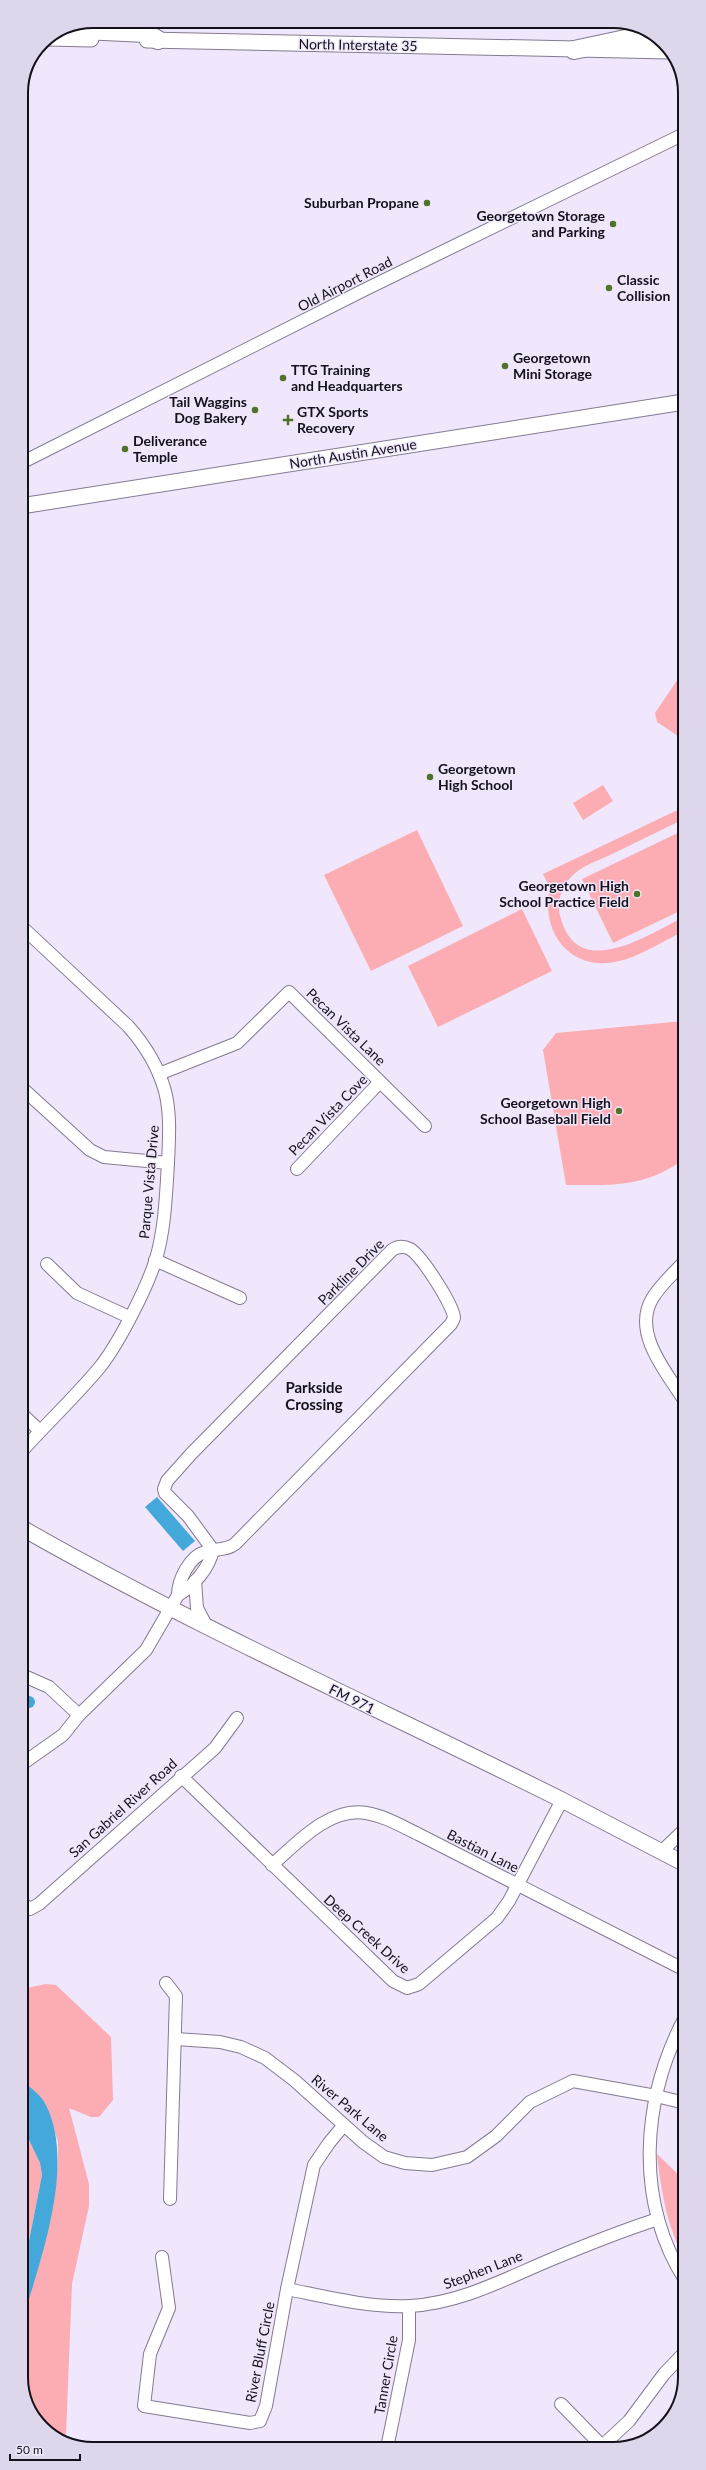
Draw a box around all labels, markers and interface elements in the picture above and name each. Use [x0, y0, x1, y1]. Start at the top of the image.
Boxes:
street label: North Interstate 35 [298, 35, 418, 54]
place label: Suburban Propane [304, 194, 420, 211]
marker: Suburban Propane [422, 198, 432, 208]
place label: Georgetown Storage and Parking [476, 207, 606, 240]
marker: Georgetown Storage and Parking [608, 219, 618, 229]
street label: Old Airport Road [295, 252, 395, 315]
place label: Classic Collision [617, 271, 670, 304]
marker: Classic Collision [604, 283, 614, 293]
place label: Georgetown Mini Storage [513, 349, 593, 382]
place label: TTG Training and Headquarters [291, 361, 403, 394]
marker: Georgetown Mini Storage [500, 361, 510, 371]
marker: TTG Training and Headquarters [278, 373, 288, 383]
place label: Tail Waggins Dog Bakery [169, 393, 248, 426]
place label: GTX Sports Recovery [297, 403, 368, 436]
marker: Tail Waggins Dog Bakery [250, 405, 260, 415]
marker: GTX Sports Recovery [282, 414, 294, 426]
place label: Deliverance Temple [133, 432, 207, 465]
street label: North Austin Avenue [288, 435, 418, 472]
marker: Deliverance Temple [120, 444, 130, 454]
place label: Georgetown High School [438, 760, 516, 793]
marker: Georgetown High School [425, 772, 435, 782]
place label: Georgetown High School Practice Field [499, 877, 629, 910]
marker: Georgetown High School Practice Field [632, 889, 642, 899]
street label: Pecan Vista Lane [303, 984, 390, 1069]
street label: Pecan Vista Cove [285, 1071, 371, 1159]
place label: Georgetown High School Baseball Field [480, 1094, 611, 1127]
marker: Georgetown High School Baseball Field [614, 1106, 624, 1116]
street label: Parque Vista Drive [135, 1124, 162, 1239]
street label: Parkline Drive [314, 1235, 387, 1308]
district label: Parkside Crossing [285, 1378, 343, 1413]
street label: FM 971 [327, 1680, 378, 1717]
street label: San Gabriel River Road [65, 1755, 180, 1861]
street label: Bastian Lane [444, 1825, 522, 1876]
street label: Deep Creek Drive [321, 1891, 414, 1977]
street label: River Park Lane [308, 2071, 392, 2145]
street label: Stephen Lane [441, 2247, 525, 2292]
street label: River Bluff Circle [241, 2300, 278, 2404]
street label: Tanner Circle [370, 2334, 401, 2416]
scale bar [10, 2436, 80, 2462]
text: 50 m [16, 2442, 43, 2457]

